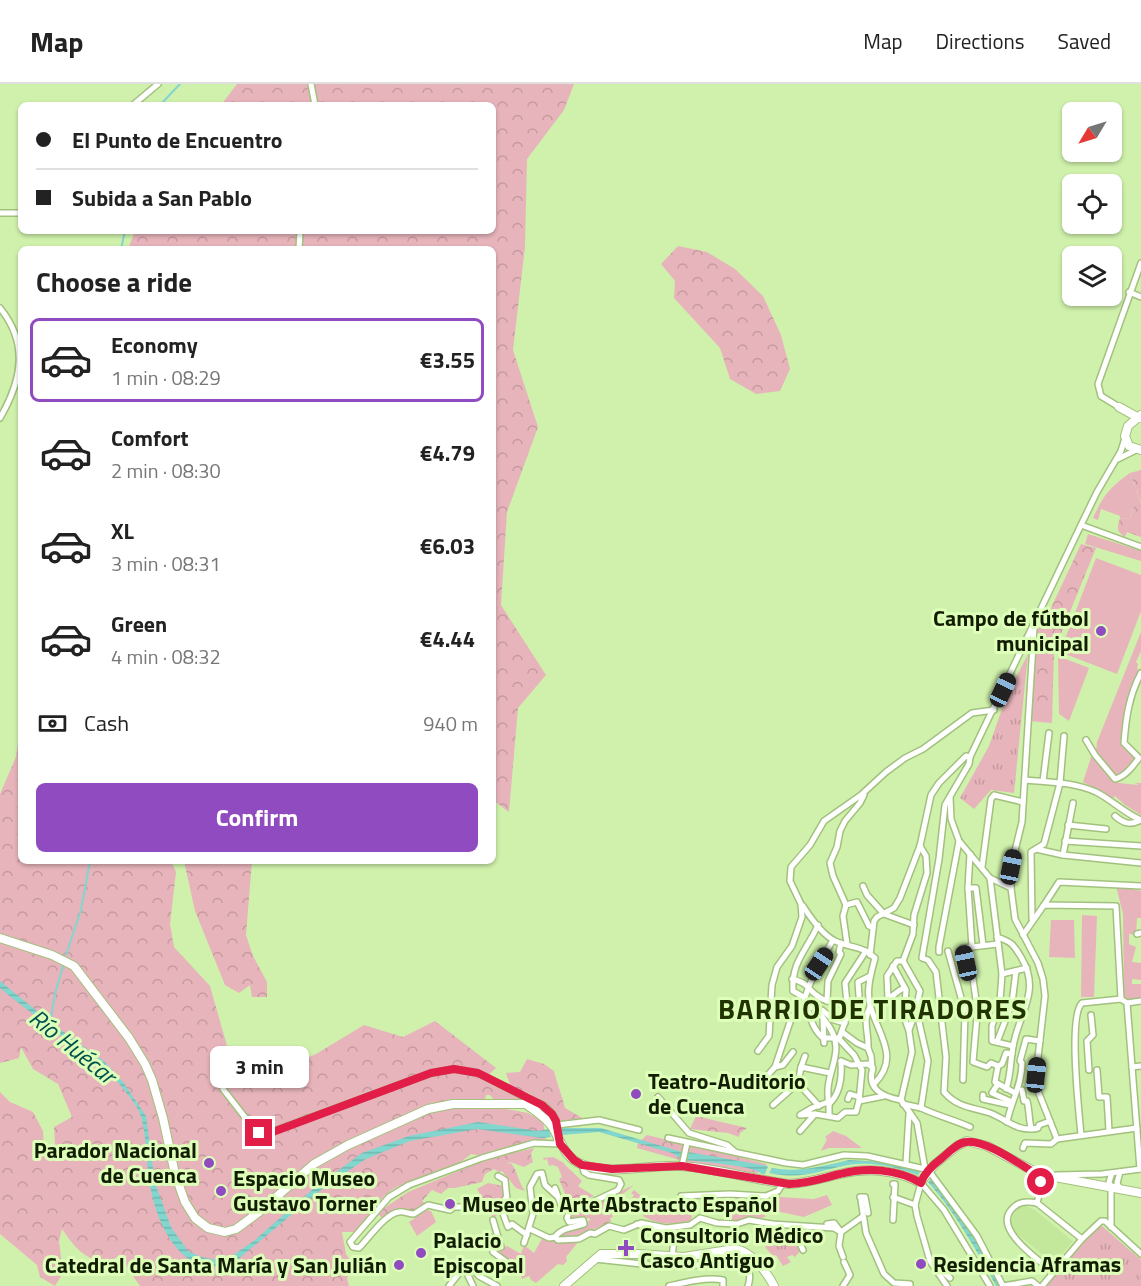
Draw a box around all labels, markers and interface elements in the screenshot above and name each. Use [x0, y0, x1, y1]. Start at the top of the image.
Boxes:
text: Map [30, 20, 84, 63]
text: Map [863, 25, 903, 57]
text: Directions [936, 25, 1025, 57]
text: Saved [1058, 25, 1111, 57]
north arrow [1062, 102, 1122, 162]
map controls [1062, 102, 1122, 306]
text: El Punto de Encuentro [72, 123, 283, 157]
button: locate [1062, 174, 1122, 234]
text: Subida a San Pablo [72, 181, 252, 215]
button: layers [1062, 246, 1122, 306]
text: Choose a ride [36, 261, 192, 302]
text: Economy [111, 328, 198, 362]
icon: car [39, 333, 93, 387]
text: €3.55 [420, 343, 475, 377]
text: 1 min · 08:29 [111, 362, 221, 393]
text: Comfort [111, 421, 189, 455]
icon: car [39, 426, 93, 480]
text: €4.79 [420, 436, 475, 470]
text: 2 min · 08:30 [111, 455, 221, 486]
text: XL [111, 514, 134, 548]
icon: car [39, 519, 93, 573]
text: €6.03 [420, 529, 475, 563]
text: 3 min · 08:31 [111, 548, 221, 579]
place label: Campo de fútbol municipal [933, 601, 1089, 660]
text: Green [111, 607, 167, 641]
icon: car [39, 612, 93, 666]
text: €4.44 [420, 622, 475, 656]
marker: Campo de fútbol municipal [1094, 624, 1108, 638]
text: 4 min · 08:32 [111, 641, 221, 672]
car [987, 670, 1019, 710]
text: Cash [84, 706, 129, 740]
icon: cash [36, 707, 69, 740]
text: 940 m [423, 708, 478, 739]
button: Confirm [36, 783, 478, 852]
car [999, 848, 1023, 886]
car [801, 944, 837, 984]
car [953, 944, 979, 982]
district label: BARRIO DE TIRADORES [718, 987, 1028, 1030]
water label: Río Huécar [22, 1000, 127, 1094]
callout: 3 min [210, 1046, 308, 1088]
text: 3 min [235, 1051, 284, 1082]
car [1025, 1056, 1047, 1094]
place label: Teatro-Auditorio de Cuenca [648, 1064, 806, 1123]
marker: Teatro-Auditorio de Cuenca [629, 1087, 643, 1101]
route end [245, 1119, 272, 1146]
place label: Parador Nacional de Cuenca [34, 1133, 197, 1192]
marker: Parador Nacional de Cuenca [202, 1156, 216, 1170]
place label: Espacio Museo Gustavo Torner [233, 1161, 377, 1220]
route start [1027, 1168, 1054, 1195]
marker: Espacio Museo Gustavo Torner [214, 1184, 228, 1198]
place label: Museo de Arte Abstracto Español [462, 1187, 778, 1221]
marker: Museo de Arte Abstracto Español [443, 1197, 457, 1211]
place label: Consultorio Médico Casco Antiguo [640, 1218, 823, 1277]
place label: Palacio Episcopal [433, 1223, 524, 1282]
marker: Consultorio Médico Casco Antiguo [617, 1239, 635, 1257]
marker: Palacio Episcopal [414, 1246, 428, 1260]
place label: Residencia Aframas [933, 1247, 1121, 1281]
place label: Catedral de Santa María y San Julián [45, 1248, 387, 1282]
marker: Residencia Aframas [914, 1257, 928, 1271]
marker: Catedral de Santa María y San Julián [392, 1258, 406, 1272]

